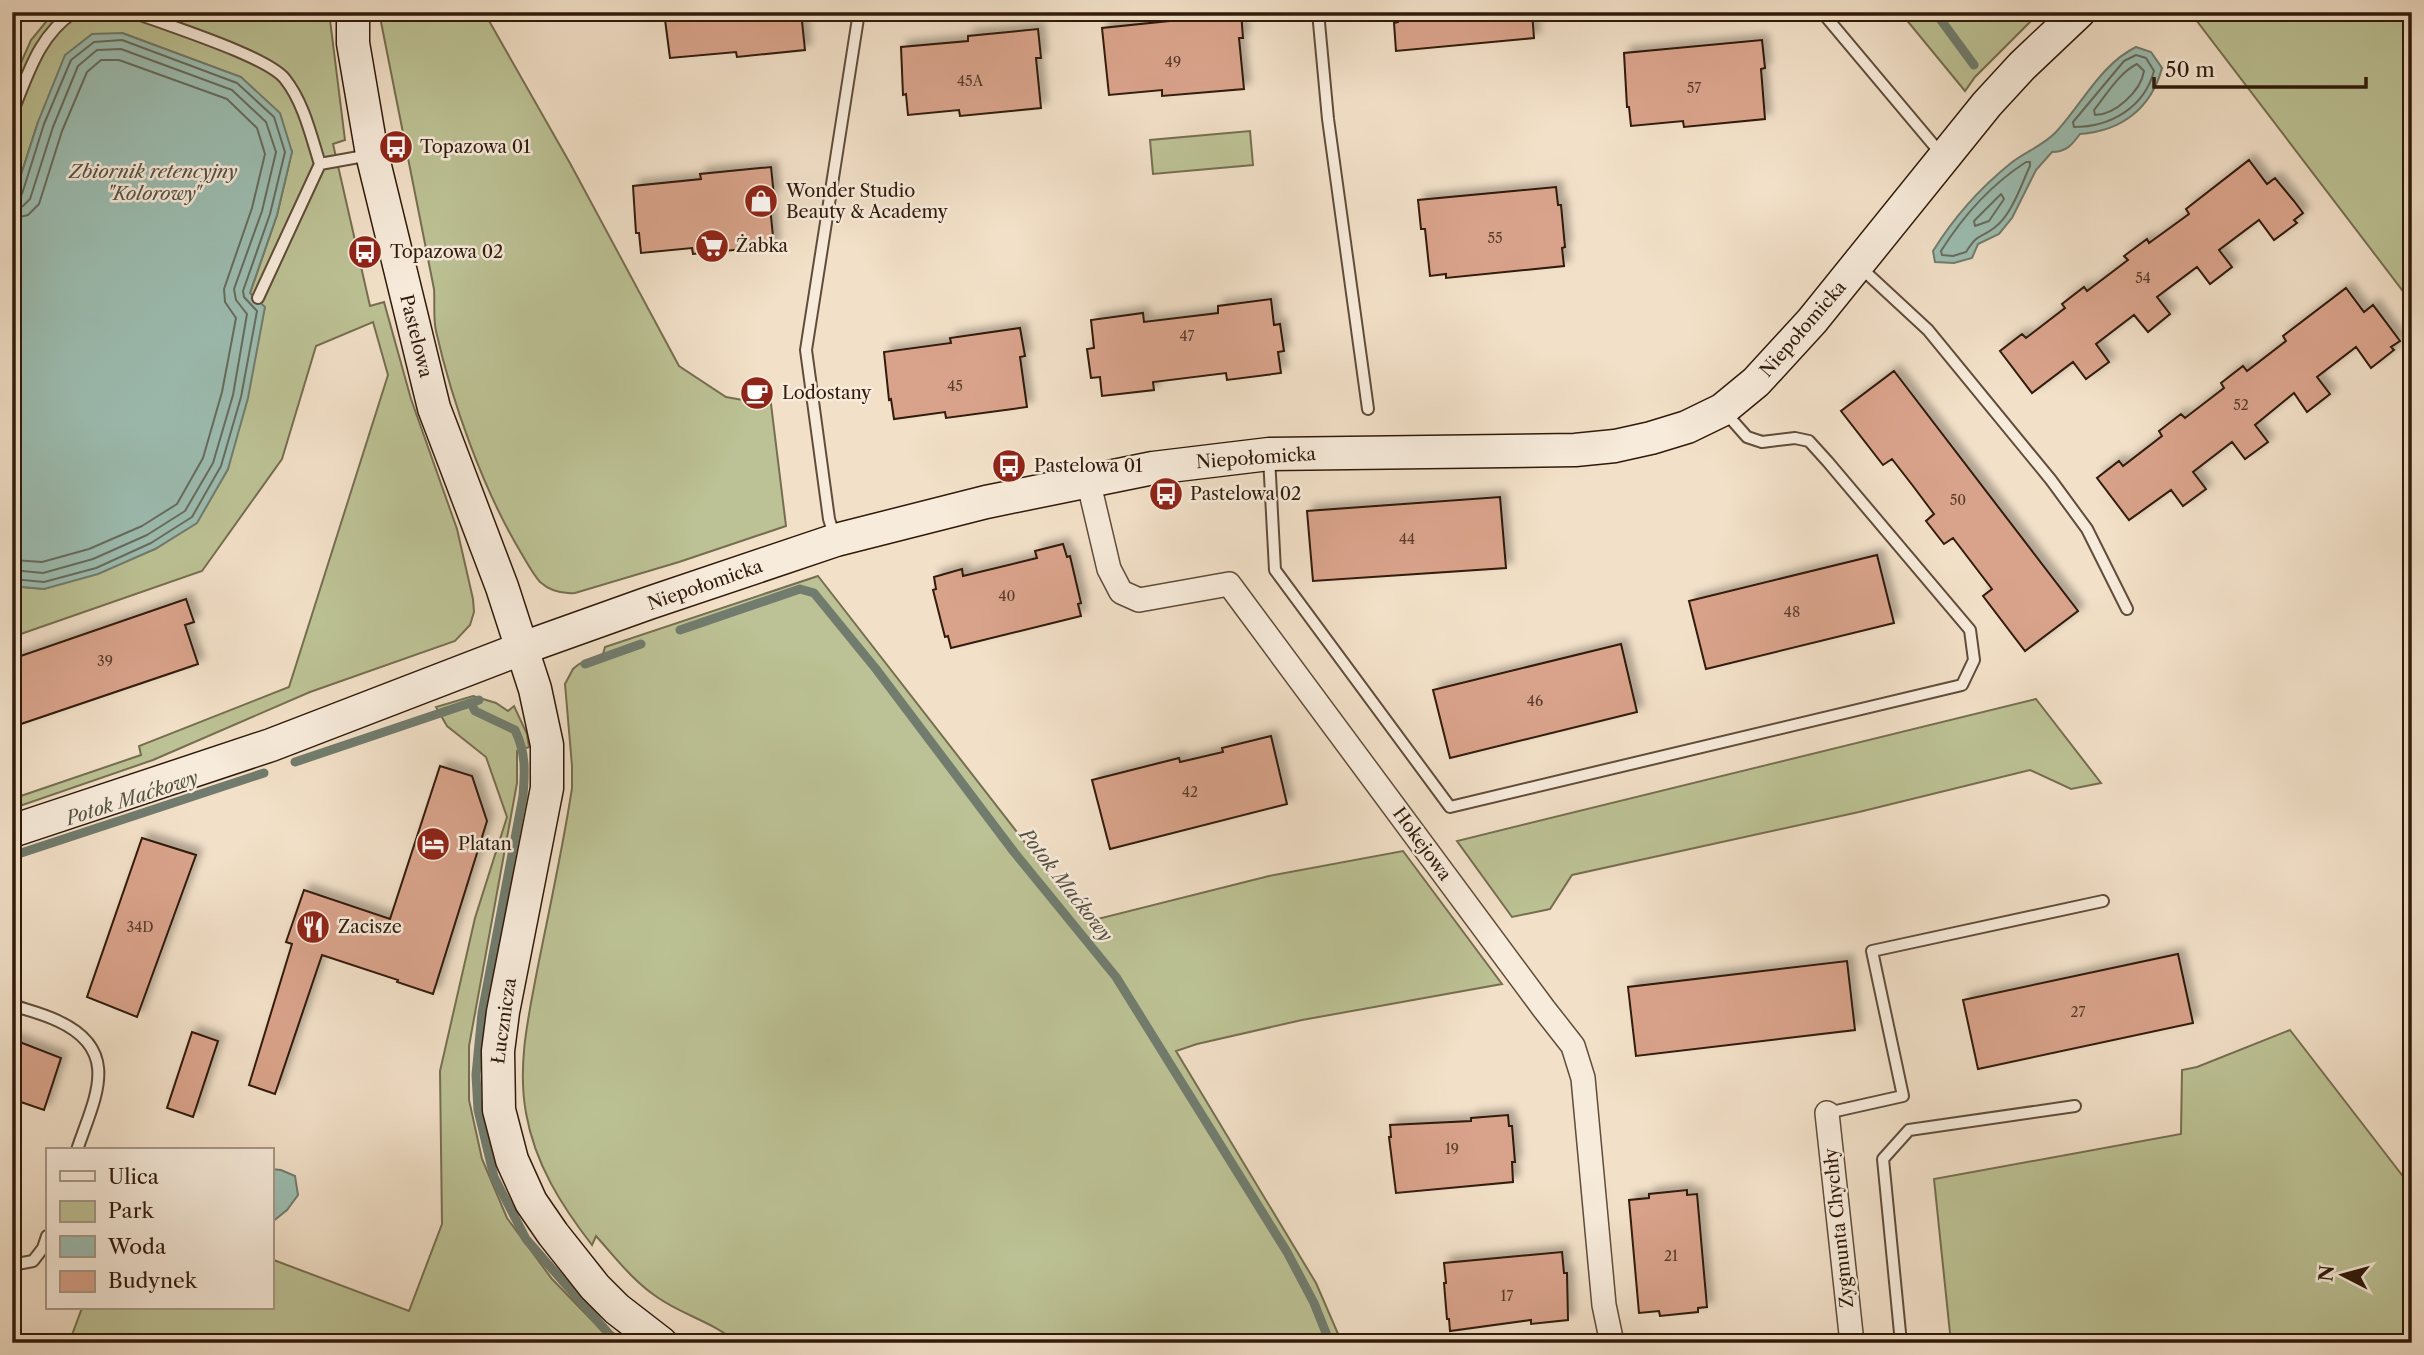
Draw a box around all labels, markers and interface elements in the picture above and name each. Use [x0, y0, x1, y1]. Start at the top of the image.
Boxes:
scale bar [2154, 46, 2366, 90]
house number: 49 [1165, 53, 1181, 71]
text: 50 m [2165, 57, 2215, 82]
house number: 45A [957, 72, 984, 90]
house number: 57 [1687, 79, 1701, 97]
bus stop icon: Topazowa 01 [377, 128, 415, 166]
place label: Topazowa 01 [420, 136, 531, 158]
water label: Zbiornik retencyjny "Kolorowy" [67, 160, 238, 205]
place label: Wonder Studio Beauty & Academy [785, 180, 949, 223]
shop icon: Wonder Studio Beauty & Academy [742, 182, 780, 220]
supermarket icon: Żabka [693, 227, 731, 265]
house number: 55 [1487, 229, 1503, 247]
bus stop icon: Topazowa 02 [346, 233, 384, 271]
place label: Żabka [736, 234, 789, 257]
place label: Topazowa 02 [390, 241, 503, 263]
house number: 54 [2135, 269, 2151, 287]
street label: Niepołomicka [1755, 276, 1851, 382]
street label: Pastelowa [395, 292, 437, 380]
house number: 47 [1180, 327, 1195, 345]
cafe icon: Lodostany [738, 374, 776, 412]
house number: 45 [947, 377, 963, 395]
place label: Lodostany [782, 382, 872, 404]
house number: 52 [2233, 396, 2249, 414]
street label: Niepołomicka [1195, 443, 1317, 473]
bus stop icon: Pastelowa 01 [990, 447, 1028, 485]
place label: Pastelowa 01 [1034, 455, 1143, 477]
bus stop icon: Pastelowa 02 [1147, 475, 1185, 513]
place label: Pastelowa 02 [1190, 483, 1301, 505]
house number: 50 [1950, 491, 1966, 509]
house number: 44 [1399, 530, 1415, 548]
street label: Niepołomicka [645, 555, 766, 615]
house number: 40 [999, 587, 1016, 605]
house number: 48 [1784, 603, 1800, 621]
house number: 39 [97, 652, 113, 670]
house number: 46 [1527, 692, 1543, 710]
water label: Potok Maćkowy [61, 766, 202, 831]
house number: 42 [1182, 783, 1198, 801]
street label: Hokejowa [1388, 803, 1456, 885]
water label: Potok Maćkowy [1013, 822, 1118, 947]
hotel icon: Platan [414, 825, 452, 863]
place label: Platan [458, 833, 512, 855]
restaurant icon: Zacisze [294, 908, 332, 946]
place label: Zacisze [338, 916, 402, 938]
house number: 34D [126, 918, 154, 936]
street label: Łucznicza [487, 976, 521, 1065]
house number: 27 [2071, 1003, 2086, 1021]
house number: 19 [1445, 1140, 1459, 1158]
street label: Zygmunta Chychły [1820, 1146, 1858, 1309]
legend [46, 1148, 273, 1310]
text: Ulica [108, 1164, 160, 1189]
text: Park [108, 1198, 154, 1223]
text: Woda [107, 1234, 167, 1259]
north arrow [2308, 1240, 2378, 1310]
house number: 21 [1664, 1247, 1678, 1265]
text: N [2314, 1264, 2339, 1283]
text: Budynek [108, 1268, 198, 1293]
house number: 17 [1501, 1287, 1513, 1305]

